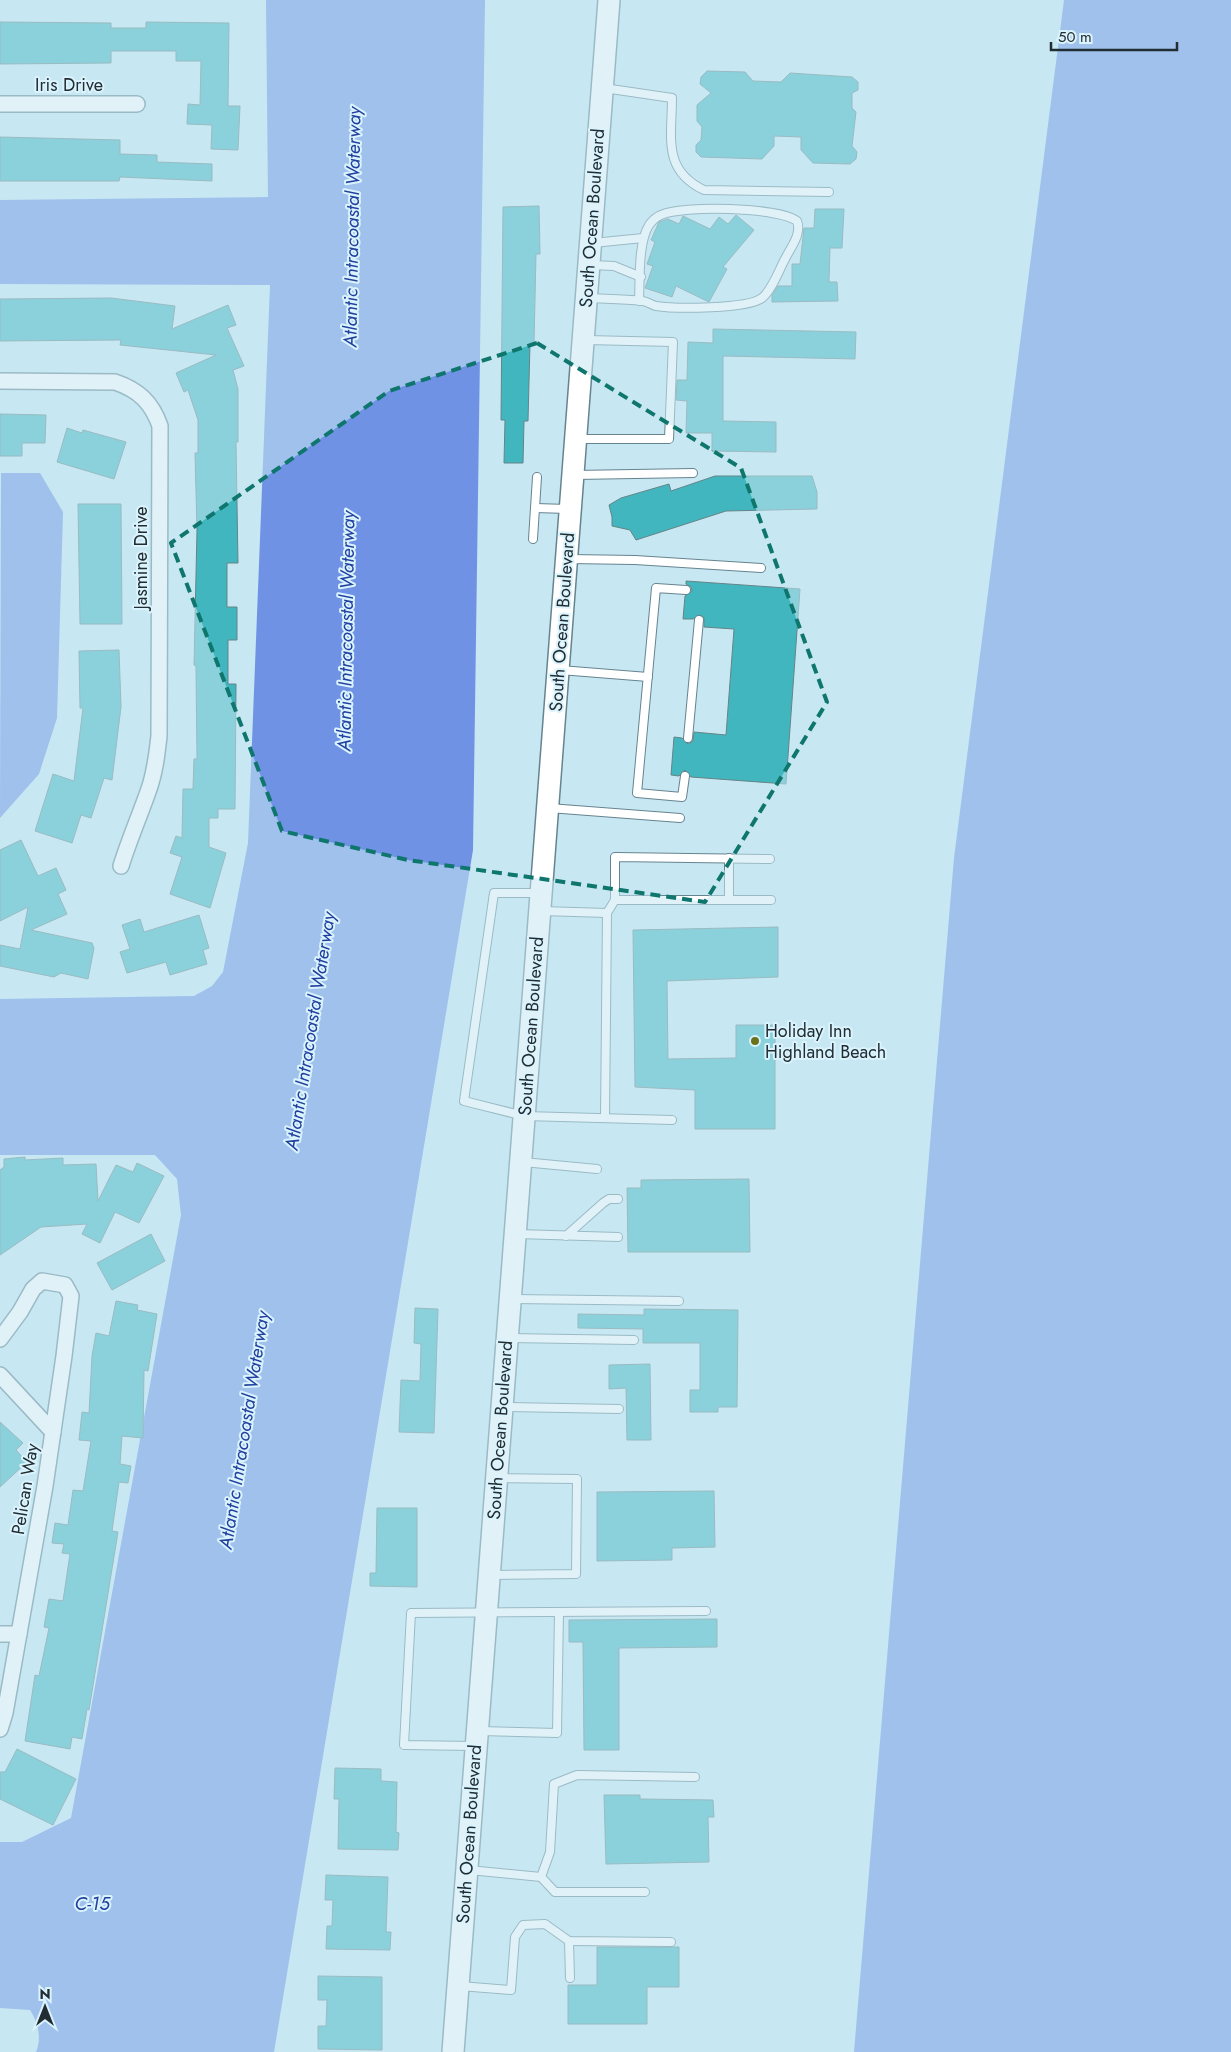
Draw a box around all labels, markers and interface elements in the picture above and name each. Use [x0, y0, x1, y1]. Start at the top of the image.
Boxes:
scale bar [1051, 20, 1177, 52]
text: 50 m [1058, 26, 1092, 48]
street label: Iris Drive [35, 72, 103, 98]
water label: Atlantic Intracoastal Waterway [336, 105, 368, 349]
street label: South Ocean Boulevard [573, 128, 611, 308]
street label: Jasmine Drive [128, 506, 154, 612]
water label: Atlantic Intracoastal Waterway [330, 509, 362, 753]
street label: South Ocean Boulevard [543, 532, 581, 712]
water label: Atlantic Intracoastal Waterway [278, 908, 342, 1153]
street label: South Ocean Boulevard [512, 936, 550, 1116]
place label: Holiday Inn Highland Beach [765, 1018, 886, 1065]
marker: Holiday Inn Highland Beach [749, 1035, 761, 1047]
water label: Atlantic Intracoastal Waterway [212, 1307, 276, 1552]
street label: South Ocean Boulevard [481, 1340, 519, 1520]
street label: Pelican Way [5, 1441, 45, 1536]
street label: South Ocean Boulevard [450, 1744, 488, 1924]
water label: C-15 [74, 1890, 111, 1917]
north arrow [20, 1982, 70, 2032]
text: N [39, 1984, 51, 2004]

